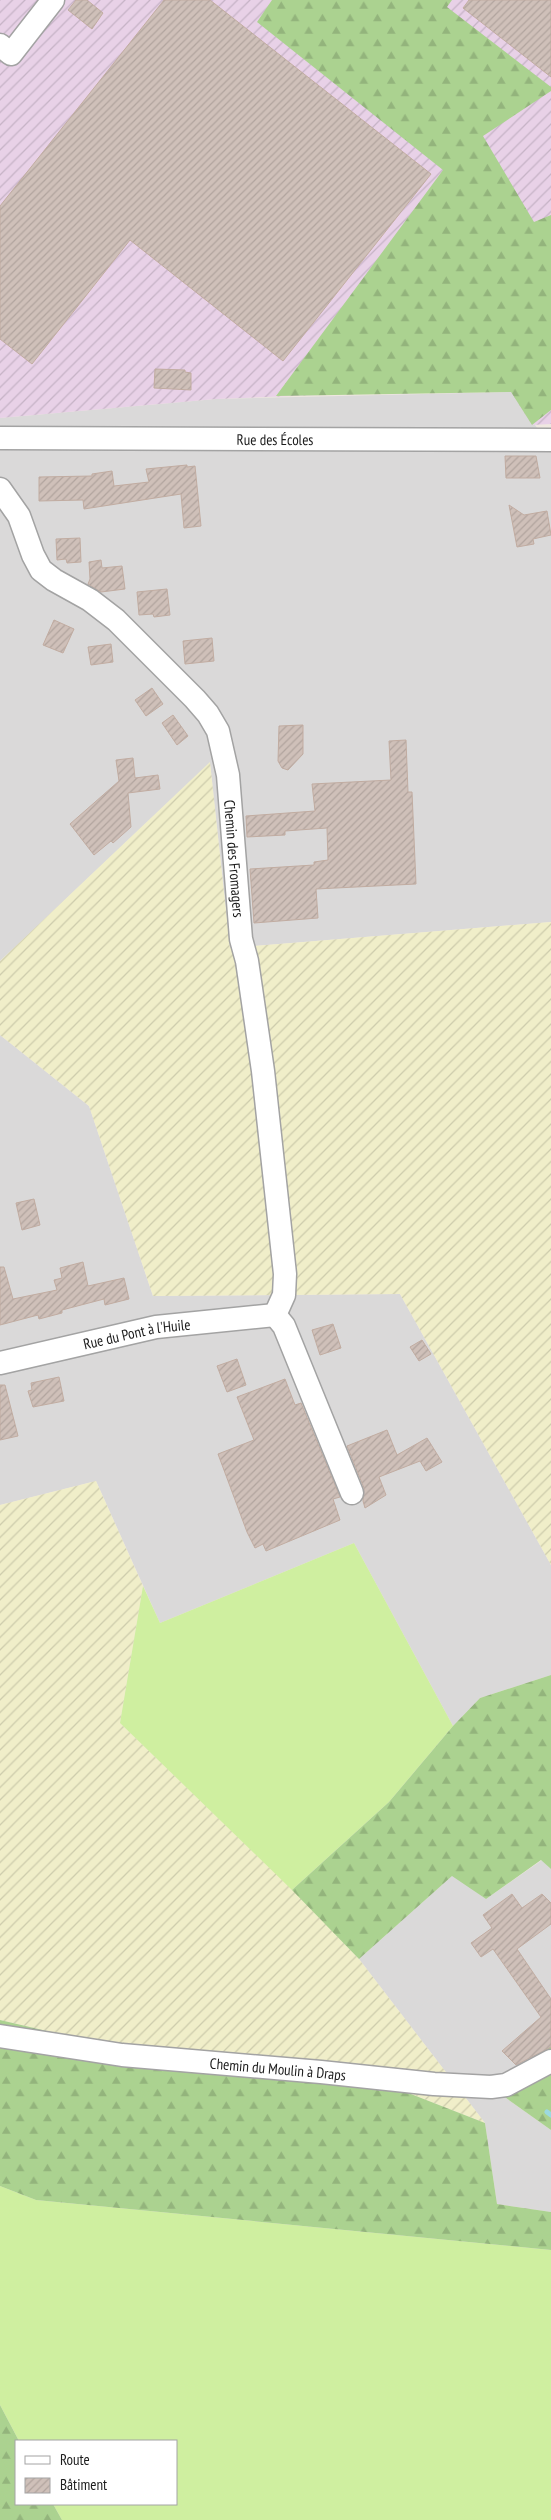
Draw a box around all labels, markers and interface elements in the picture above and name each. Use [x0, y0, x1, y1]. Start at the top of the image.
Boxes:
street label: Rue des Écoles [237, 429, 313, 449]
street label: Chemin des Fromagers [220, 799, 249, 918]
street label: Rue du Pont à l'Huile [81, 1314, 191, 1353]
street label: Chemin du Moulin à Draps [209, 2053, 347, 2084]
legend [15, 2440, 178, 2505]
text: Route [60, 2450, 90, 2469]
text: Bâtiment [60, 2475, 107, 2494]

